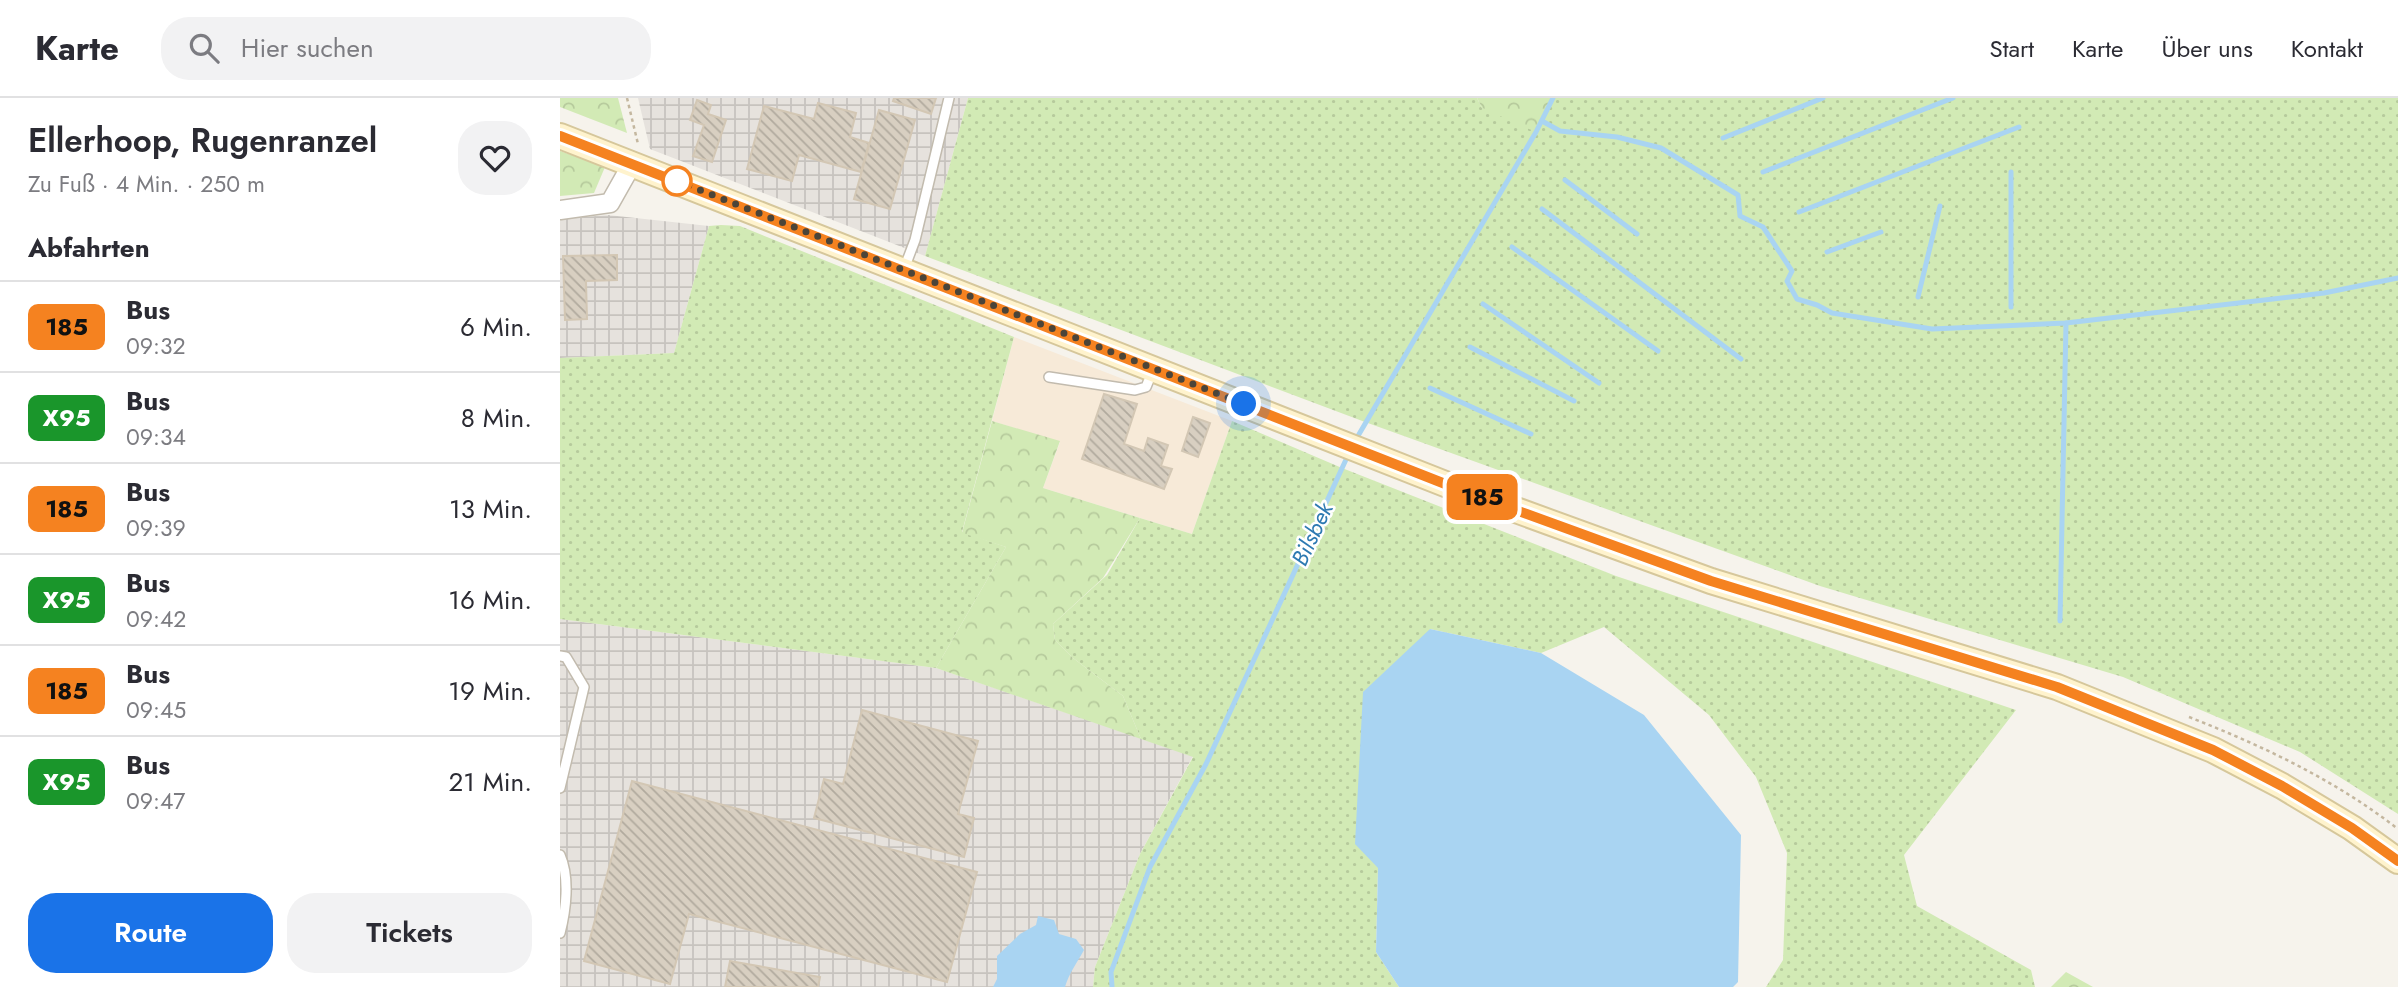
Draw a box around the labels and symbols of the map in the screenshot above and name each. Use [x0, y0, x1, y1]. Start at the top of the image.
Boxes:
unlabelled marker [662, 166, 692, 196]
your location [1226, 386, 1261, 421]
line badge: 185 [1442, 474, 1522, 520]
water label: Bilsbek [1283, 496, 1342, 571]

